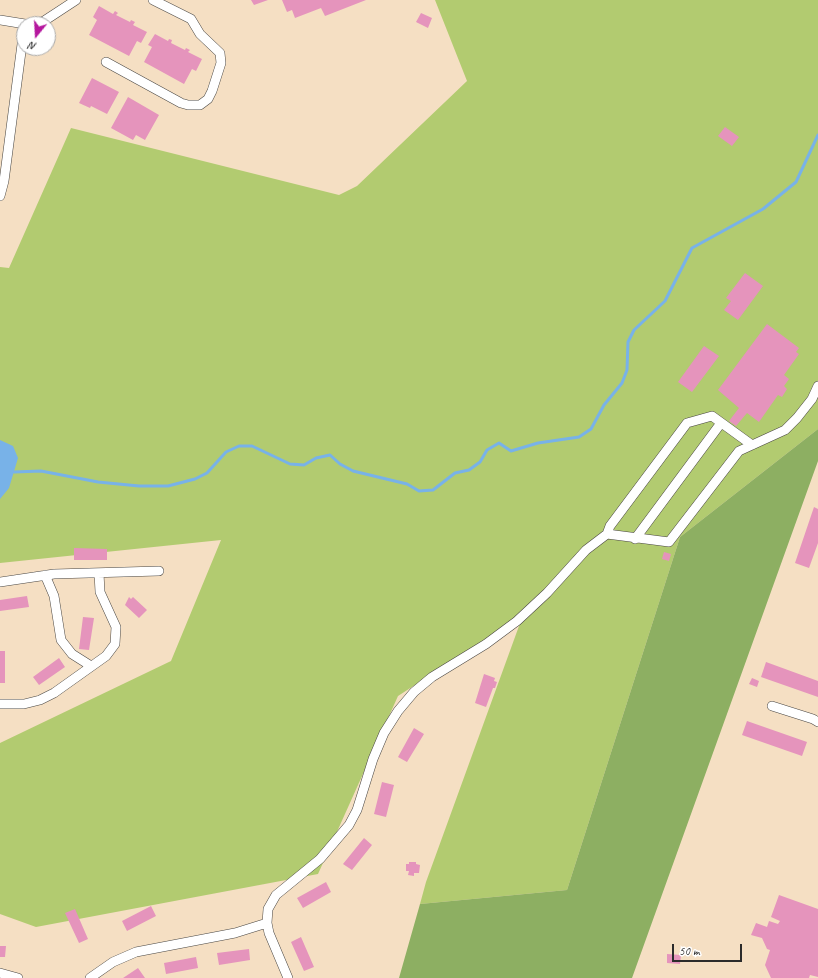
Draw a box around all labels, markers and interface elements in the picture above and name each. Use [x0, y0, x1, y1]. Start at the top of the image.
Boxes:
north arrow [16, 16, 56, 56]
text: N [27, 39, 38, 54]
scale bar [674, 936, 744, 962]
text: 50 m [679, 943, 699, 959]

